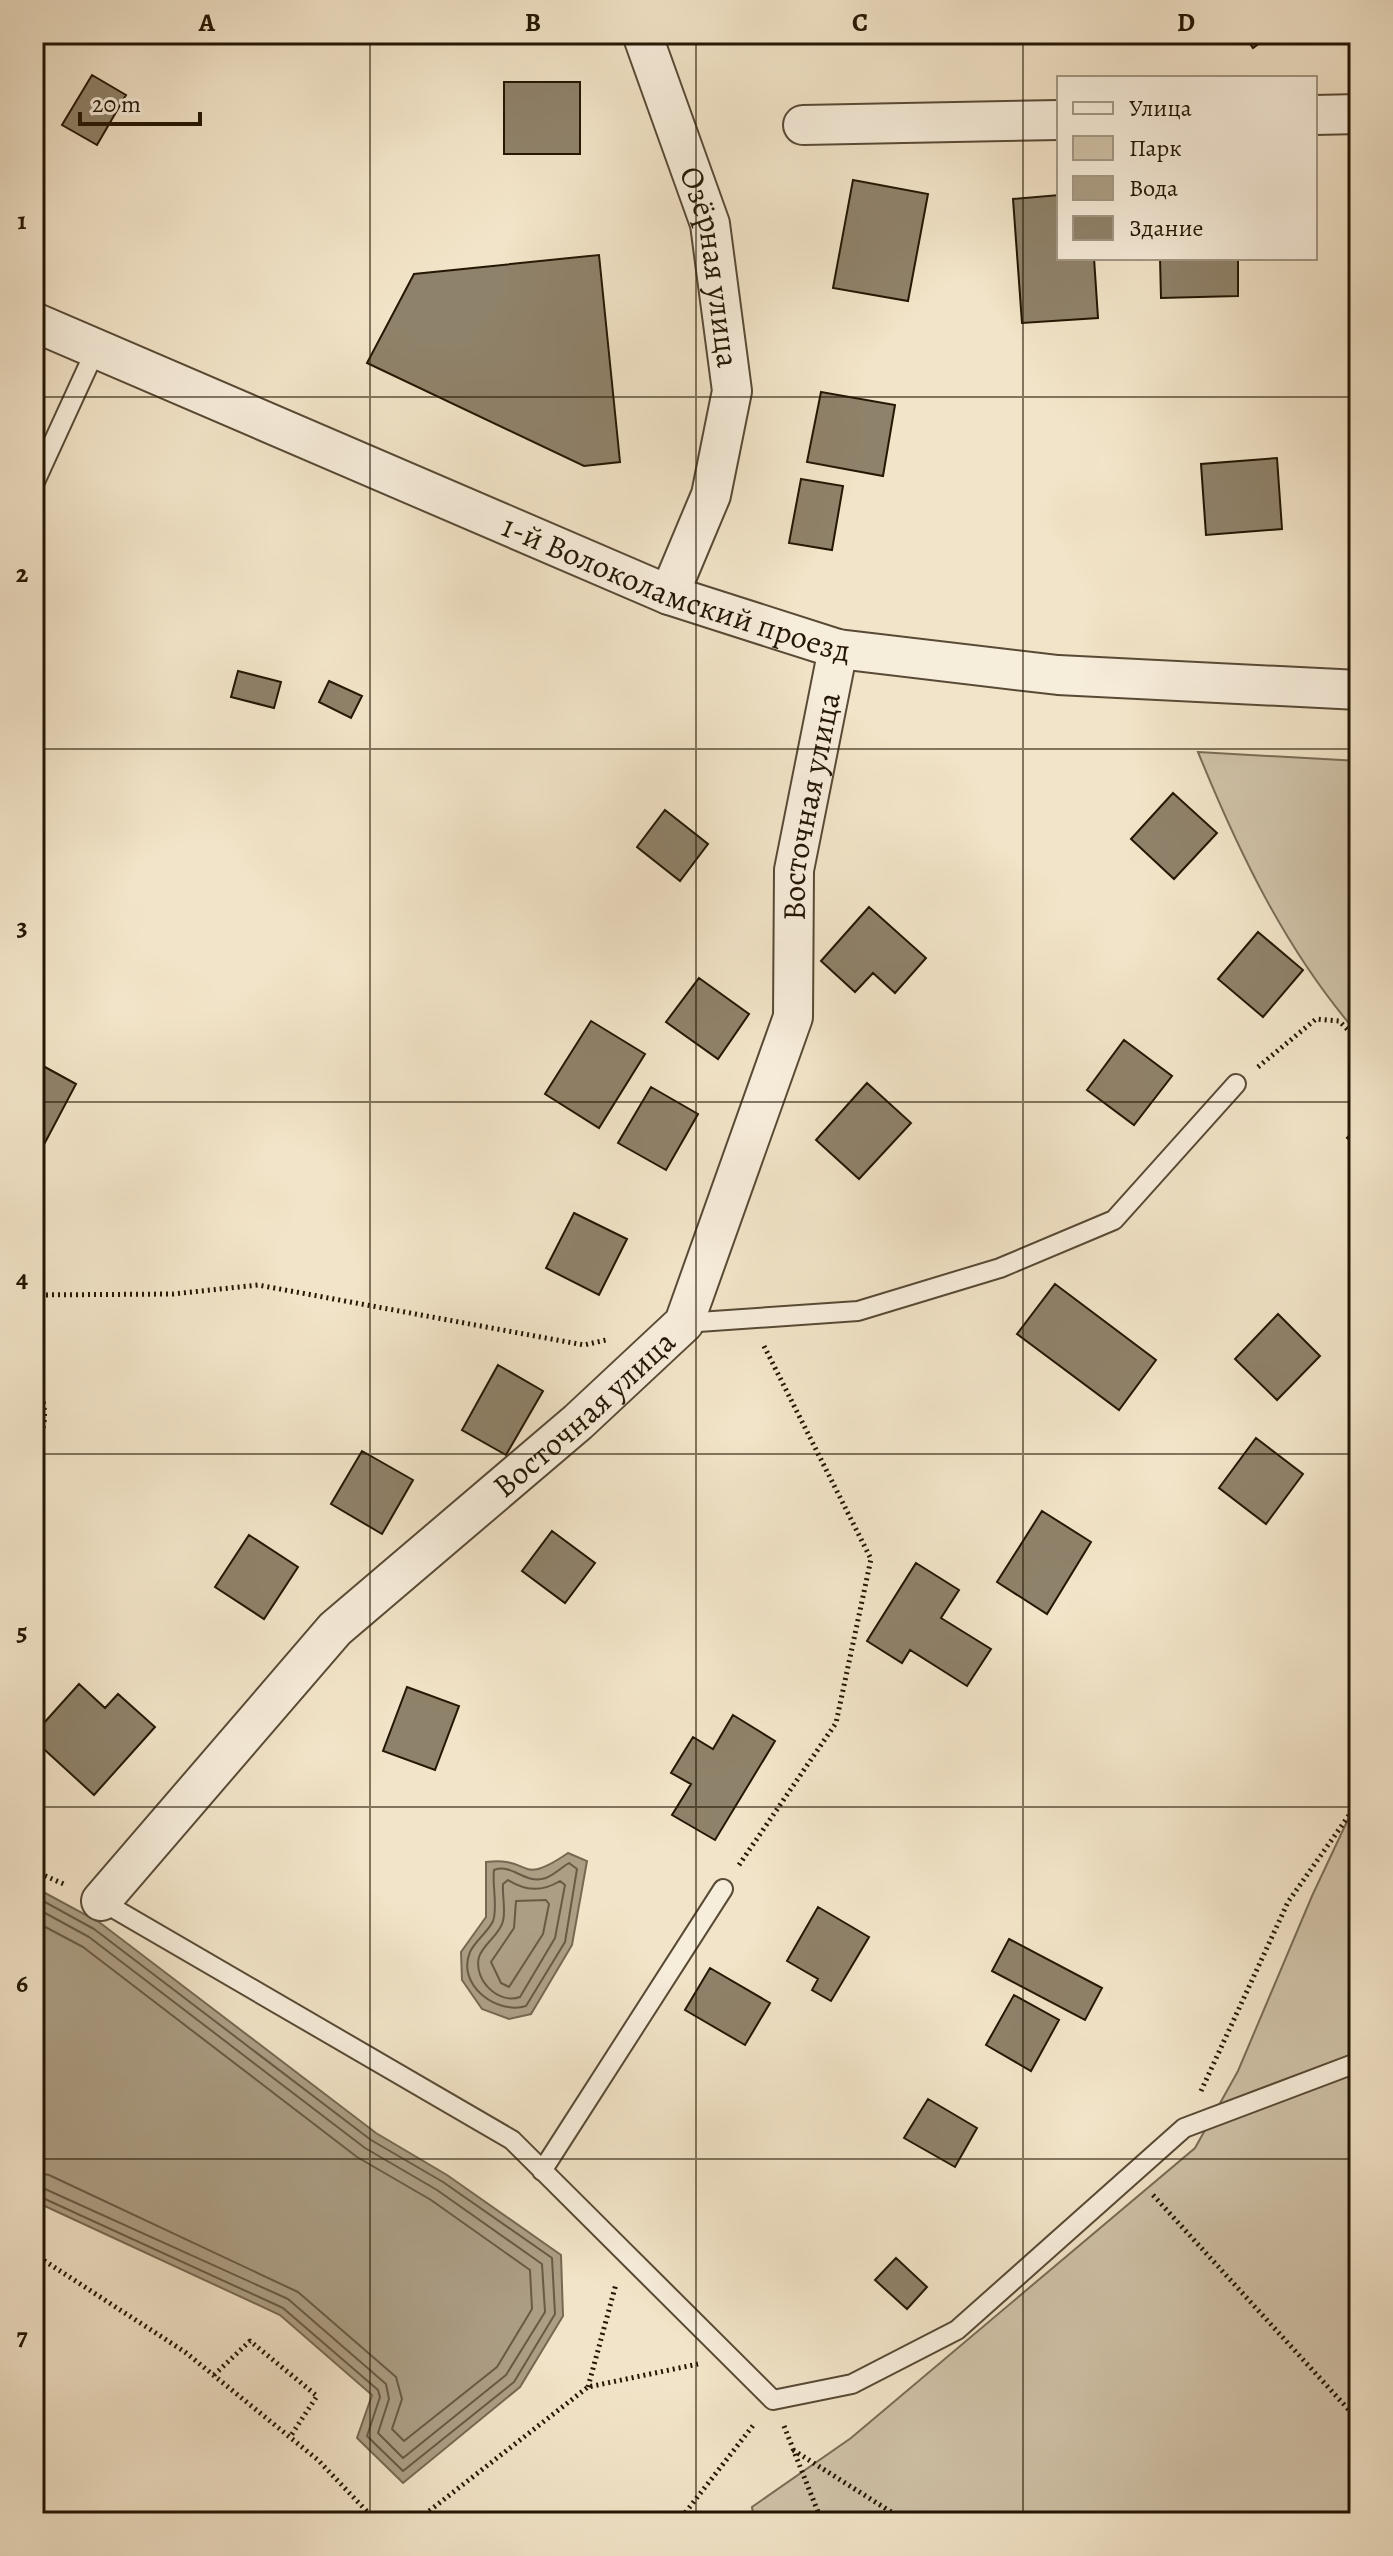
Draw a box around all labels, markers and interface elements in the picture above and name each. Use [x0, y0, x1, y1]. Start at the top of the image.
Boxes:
text: A [198, 5, 216, 40]
text: B [525, 5, 541, 40]
text: C [852, 5, 868, 40]
text: D [1177, 5, 1195, 40]
scale bar [80, 76, 200, 126]
legend [1057, 76, 1317, 260]
text: 20 m [92, 88, 141, 120]
text: Улица [1129, 92, 1192, 124]
text: Парк [1129, 132, 1182, 164]
street label: Озёрная улица [669, 160, 751, 370]
text: Вода [1129, 172, 1178, 204]
text: 1 [17, 203, 27, 238]
text: Здание [1129, 212, 1204, 244]
street label: 1-й Волоколамский проезд [495, 504, 853, 672]
text: 2 [16, 556, 29, 591]
street label: Восточная улица [772, 688, 851, 921]
text: 3 [16, 909, 28, 944]
text: 4 [16, 1261, 28, 1296]
street label: Восточная улица [483, 1320, 685, 1507]
text: 5 [16, 1614, 28, 1649]
text: 6 [16, 1966, 28, 2001]
text: 7 [16, 2319, 28, 2354]

